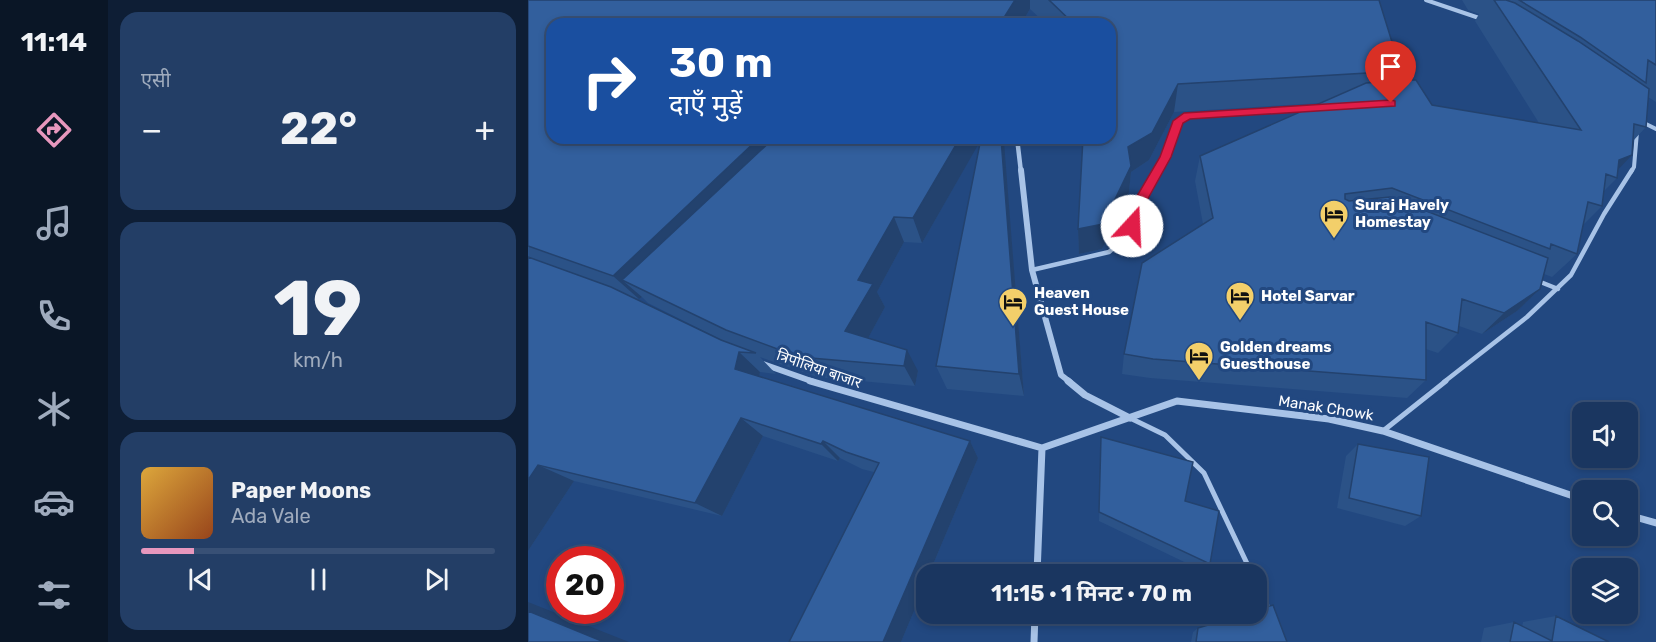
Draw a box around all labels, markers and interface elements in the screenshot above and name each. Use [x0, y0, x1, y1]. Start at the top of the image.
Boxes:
text: 11:14 [21, 26, 87, 58]
text: 30 m [669, 38, 773, 88]
pin [1365, 41, 1416, 103]
icon: right [570, 42, 648, 120]
icon: arrive [1374, 50, 1407, 83]
text: एसी [141, 68, 171, 92]
text: दाएँ मुड़ें [669, 89, 742, 121]
text: 22° [280, 102, 357, 155]
icon: directions [33, 109, 75, 151]
text: − [141, 110, 162, 149]
text: + [474, 110, 495, 149]
position arrow [1100, 194, 1164, 258]
place label: Suraj Havely Homestay [1355, 196, 1449, 231]
hotel icon: Suraj Havely Homestay [1318, 198, 1350, 240]
icon: music [33, 202, 75, 244]
text: 19 [274, 262, 362, 355]
hotel icon: Hotel Sarvar [1224, 280, 1256, 322]
place label: Heaven Guest House [1034, 284, 1129, 319]
hotel icon: Heaven Guest House [997, 286, 1029, 328]
place label: Hotel Sarvar [1261, 287, 1355, 305]
icon: phone [33, 295, 75, 337]
place label: Golden dreams Guesthouse [1220, 338, 1331, 373]
hotel icon: Golden dreams Guesthouse [1183, 340, 1215, 382]
street label: त्रिपोलिया बाजार [774, 346, 865, 392]
text: km/h [293, 348, 343, 372]
icon: climate [33, 388, 75, 430]
street label: Manak Chowk [1277, 392, 1375, 424]
map controls [1572, 402, 1638, 624]
button: sound [1572, 402, 1638, 468]
text: Paper Moons [231, 477, 371, 504]
button: search [1572, 480, 1638, 546]
icon: car [33, 481, 75, 523]
text: Ada Vale [231, 504, 311, 528]
speed limit sign: 20 [546, 546, 624, 624]
button: layers [1572, 558, 1638, 624]
icon: previous [184, 563, 217, 596]
icon: pause [302, 563, 335, 596]
icon: next [420, 563, 453, 596]
icon: filters [33, 574, 75, 616]
text: 11:15 · 1 मिनट · 70 m [991, 580, 1192, 607]

